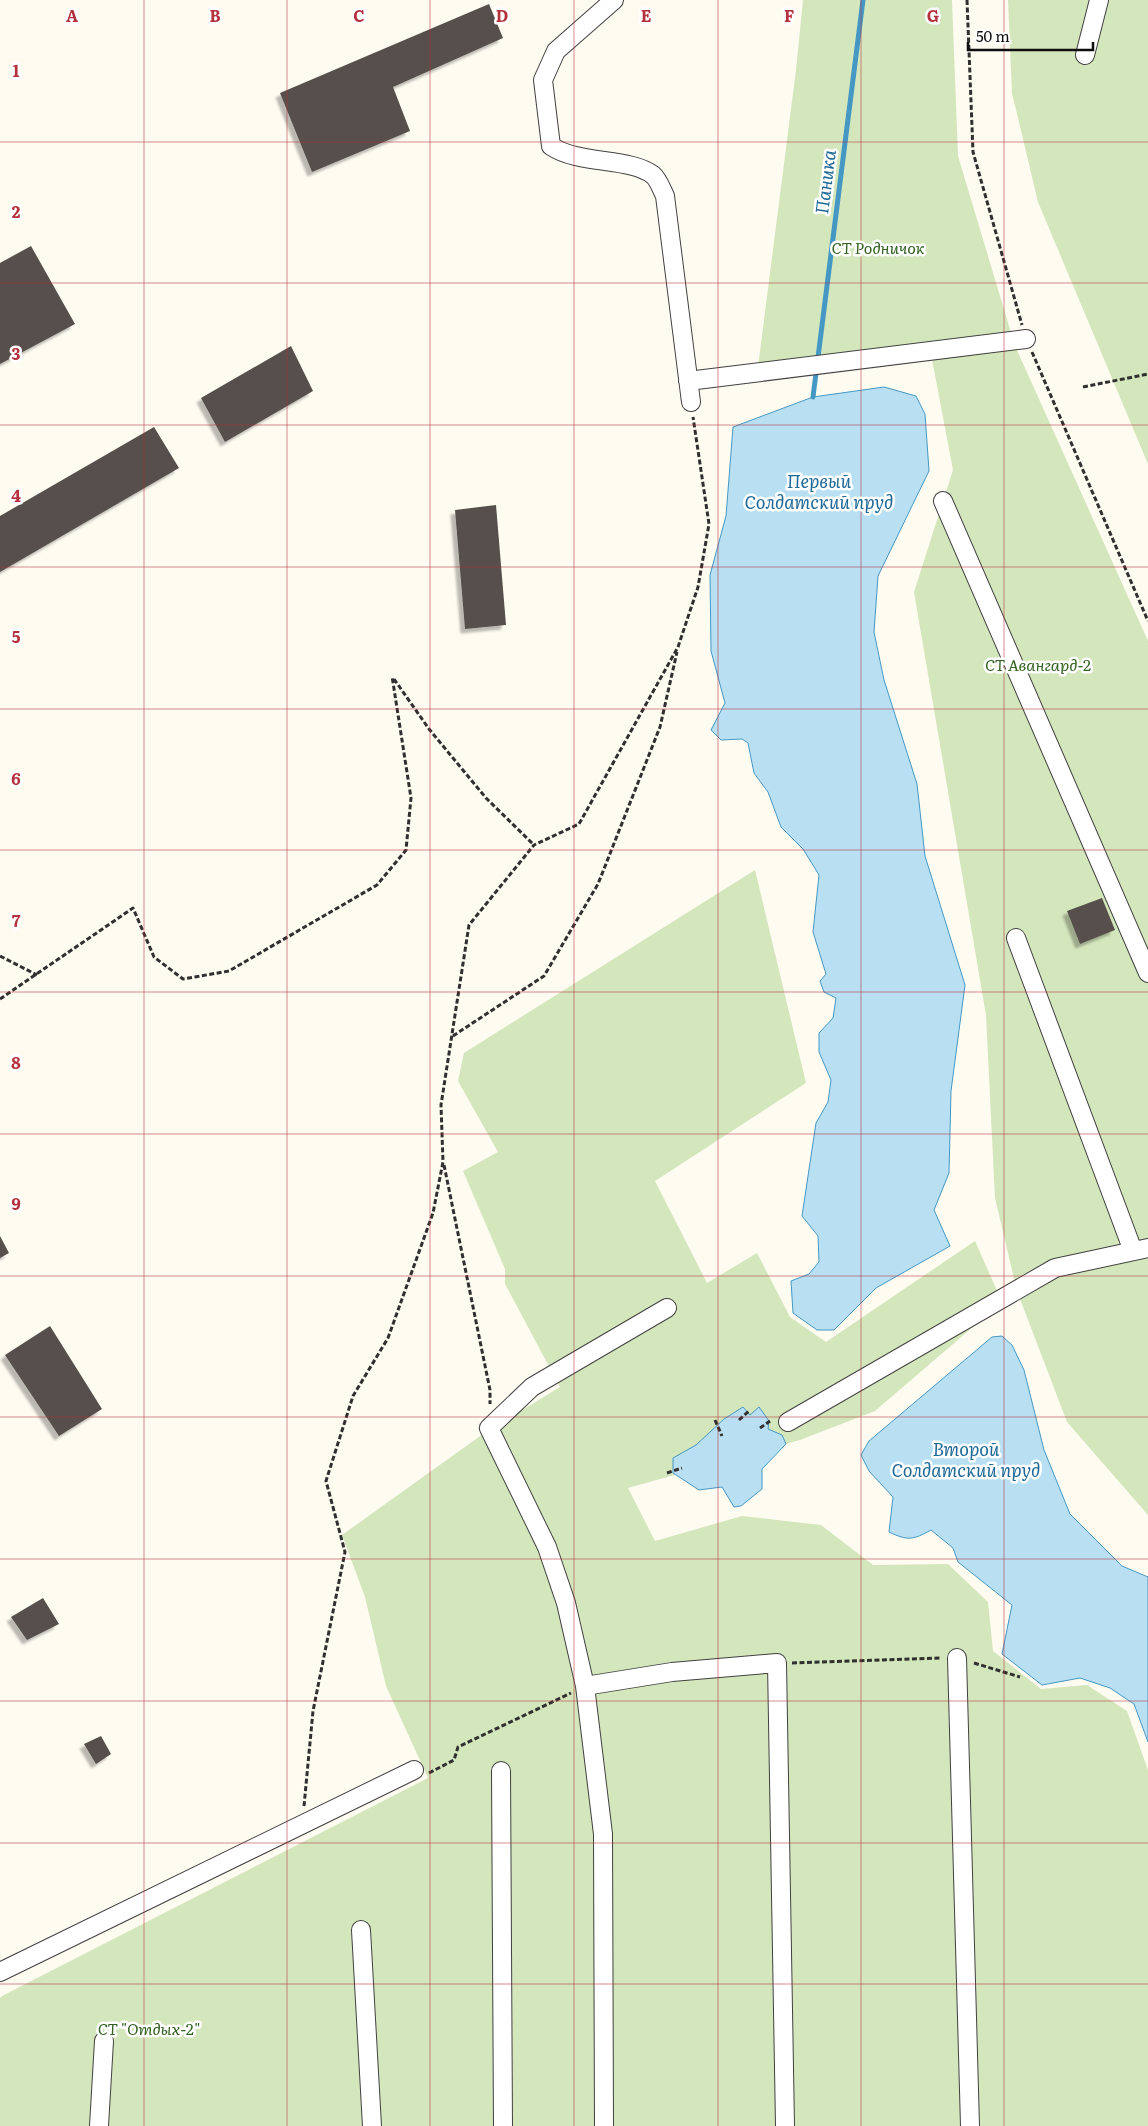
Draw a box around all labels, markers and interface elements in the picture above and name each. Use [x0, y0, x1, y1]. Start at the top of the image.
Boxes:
text: A [66, 3, 78, 27]
text: B [209, 3, 221, 27]
text: C [353, 3, 365, 27]
text: D [496, 3, 508, 27]
text: E [641, 3, 652, 27]
text: F [784, 3, 794, 27]
text: G [927, 3, 939, 27]
scale bar [968, 20, 1093, 52]
text: 50 m [976, 24, 1010, 47]
text: 1 [13, 58, 20, 82]
water label: Паника [807, 147, 842, 215]
text: 2 [12, 199, 21, 223]
park label: СТ Родничок [832, 235, 925, 259]
text: 3 [12, 341, 21, 365]
water label: Первый Солдатский пруд [745, 467, 893, 515]
text: 4 [11, 483, 21, 507]
text: 5 [12, 624, 21, 648]
park label: СТ Авангард-2 [985, 652, 1091, 676]
text: 6 [11, 766, 21, 790]
text: 7 [12, 908, 21, 932]
text: 8 [11, 1050, 21, 1074]
text: 9 [11, 1191, 21, 1215]
water label: Второй Солдатский пруд [892, 1435, 1040, 1483]
park label: СТ "Отдых-2" [98, 2016, 200, 2040]

